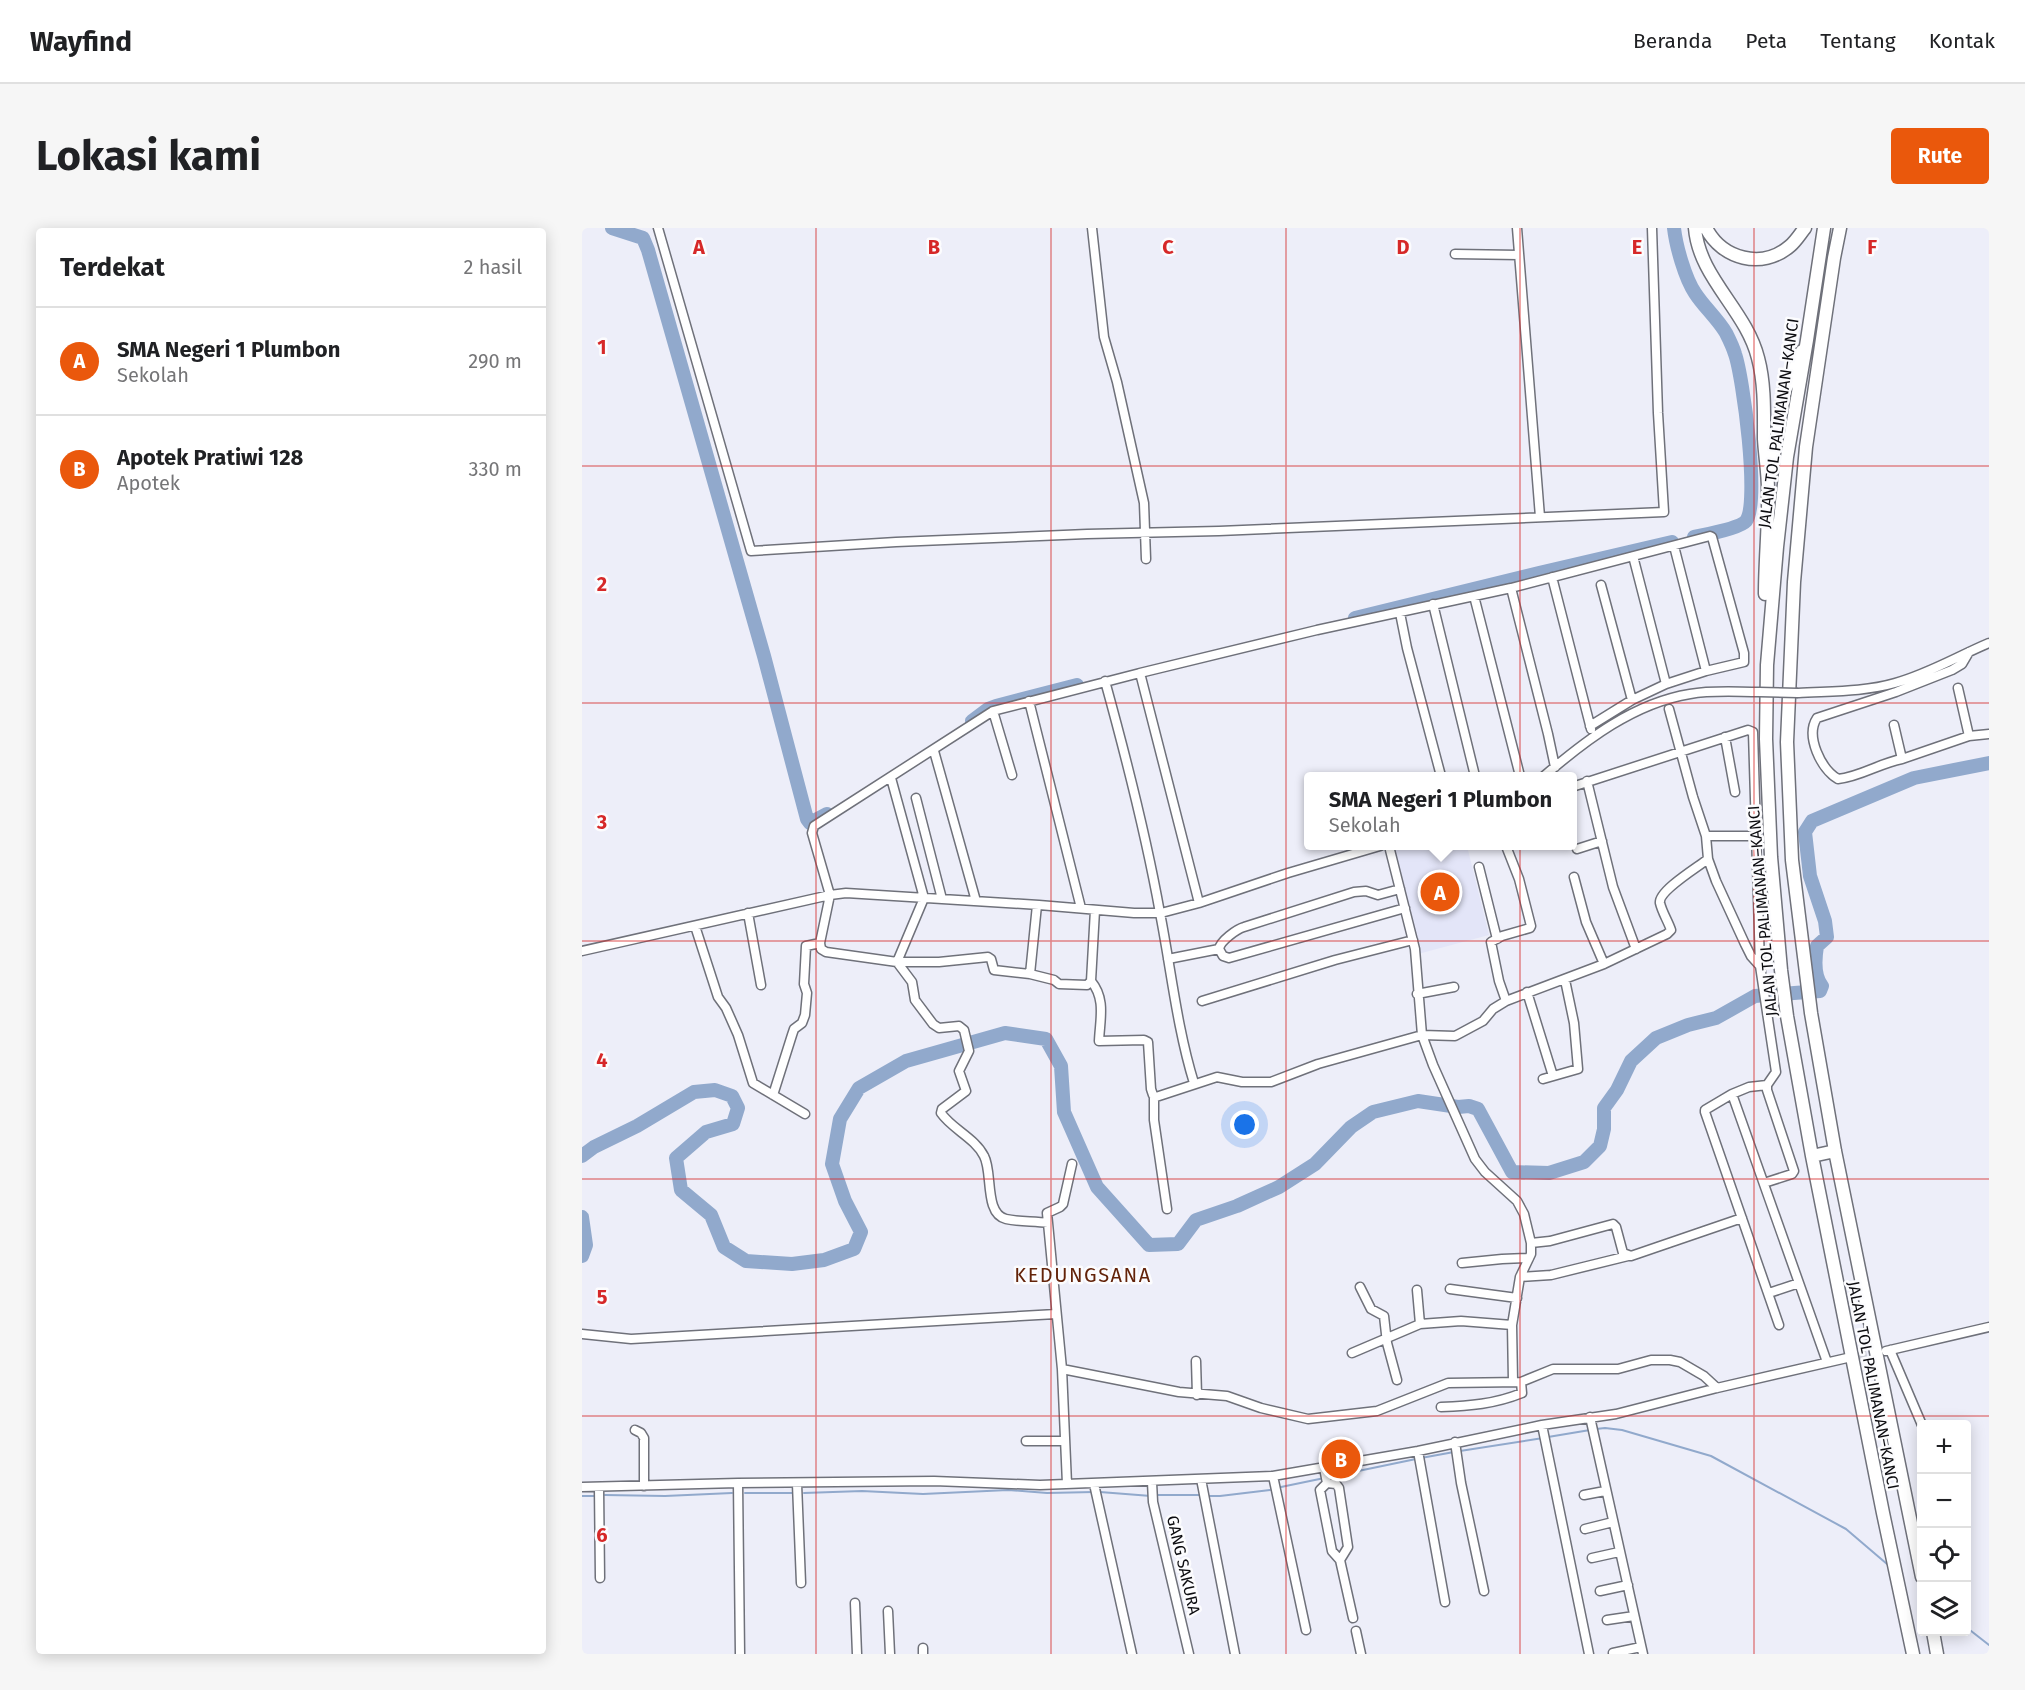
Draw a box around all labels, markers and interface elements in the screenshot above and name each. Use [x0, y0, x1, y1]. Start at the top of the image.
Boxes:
text: Wayfind [30, 25, 132, 58]
text: Beranda [1633, 28, 1712, 54]
text: Peta [1745, 28, 1787, 54]
text: Tentang [1820, 28, 1896, 54]
text: Kontak [1929, 28, 1995, 54]
button: Rute [1891, 128, 1989, 184]
text: Lokasi kami [36, 131, 261, 181]
text: A [692, 235, 706, 259]
text: B [928, 235, 940, 259]
text: C [1162, 235, 1174, 259]
text: D [1396, 235, 1410, 259]
text: E [1632, 235, 1642, 259]
text: F [1867, 235, 1877, 259]
text: Terdekat [60, 252, 165, 283]
text: 2 hasil [464, 255, 522, 279]
street label: JALAN TOL PALIMANAN–KANCI [1754, 317, 1803, 529]
text: 1 [597, 335, 607, 359]
text: SMA Negeri 1 Plumbon [117, 336, 340, 363]
text: A [74, 349, 85, 373]
text: 290 m [468, 349, 522, 373]
text: Sekolah [117, 363, 189, 387]
text: Apotek Pratiwi 128 [117, 444, 303, 471]
text: B [73, 457, 86, 481]
text: 330 m [468, 457, 522, 481]
text: Apotek [117, 471, 180, 495]
text: 2 [597, 572, 607, 596]
popup [1304, 772, 1577, 850]
text: SMA Negeri 1 Plumbon [1329, 786, 1552, 813]
street label: JALAN TOL PALIMANAN–KANCI [1744, 805, 1781, 1017]
text: 3 [596, 810, 607, 834]
text: Sekolah [1329, 813, 1401, 837]
pin: A [1420, 870, 1460, 914]
text: 4 [596, 1048, 608, 1072]
your location [1230, 1110, 1259, 1139]
district label: KEDUNGSANA [1014, 1263, 1152, 1287]
street label: JALAN TOL PALIMANAN–KANCI [1844, 1279, 1903, 1491]
text: 5 [597, 1285, 608, 1309]
map controls [1917, 1420, 1971, 1636]
button: + [1917, 1420, 1971, 1474]
pin: B [1322, 1436, 1360, 1482]
button: − [1917, 1474, 1971, 1528]
street label: GANG SAKURA [1163, 1514, 1204, 1617]
text: 6 [596, 1523, 608, 1547]
button: locate [1917, 1528, 1971, 1582]
button: layers [1917, 1582, 1971, 1636]

